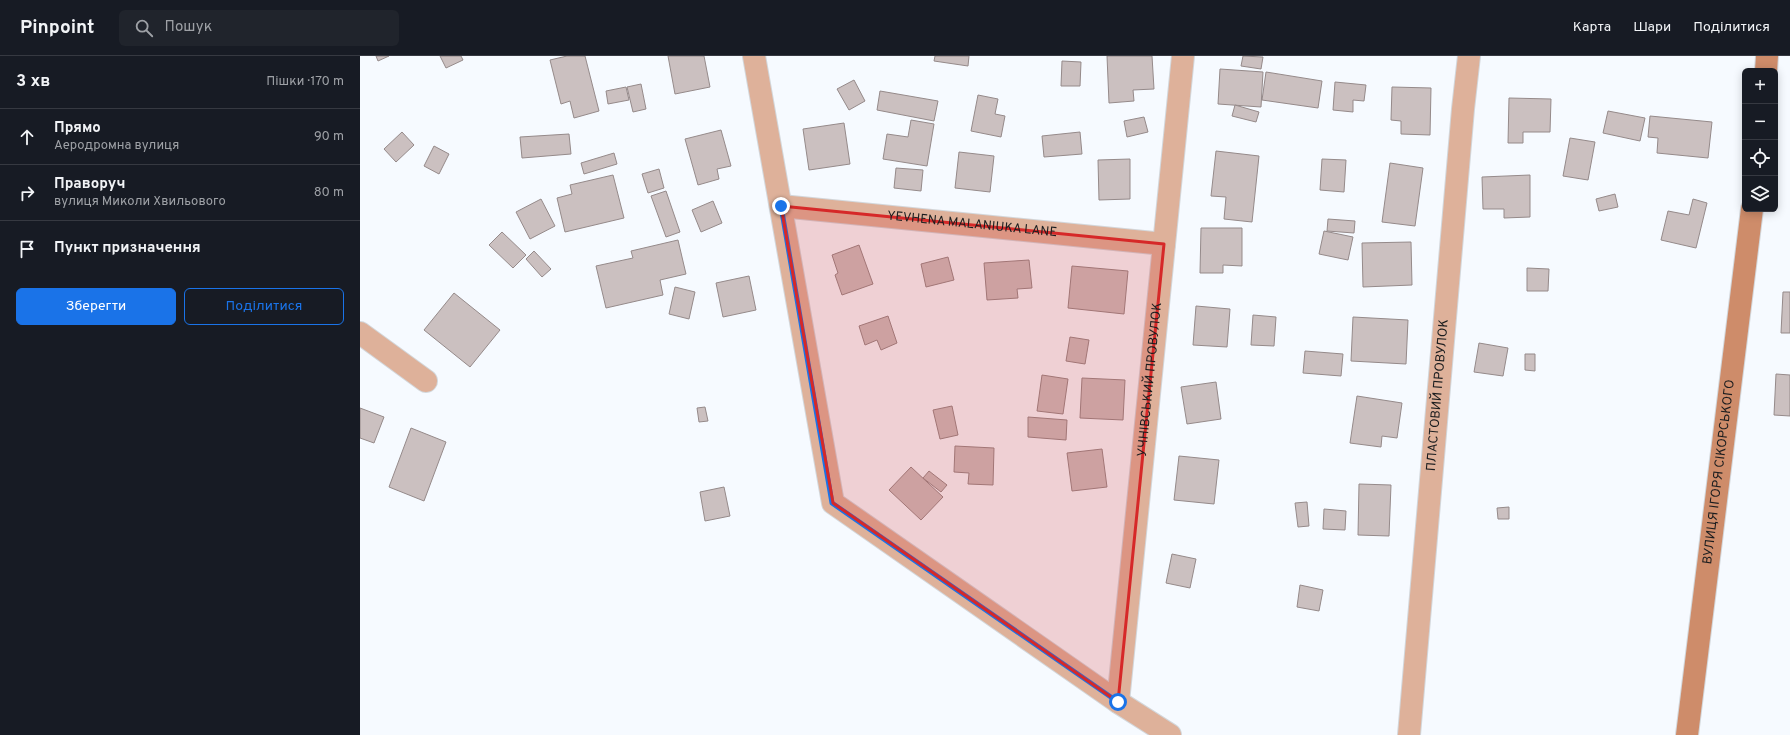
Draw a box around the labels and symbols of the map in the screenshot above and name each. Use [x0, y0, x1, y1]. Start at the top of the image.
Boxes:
route end [772, 197, 790, 215]
street label: YEVHENA MALANIUKA LANE [886, 209, 1058, 241]
street label: УЧНІВСЬКИЙ ПРОВУЛОК [1135, 302, 1166, 458]
street label: ПЛАСТОВИЙ ПРОВУЛОК [1424, 319, 1453, 472]
street label: ВУЛИЦЯ ІГОРЯ СІКОРСЬКОГО [1700, 379, 1739, 565]
route start [1109, 693, 1127, 711]

